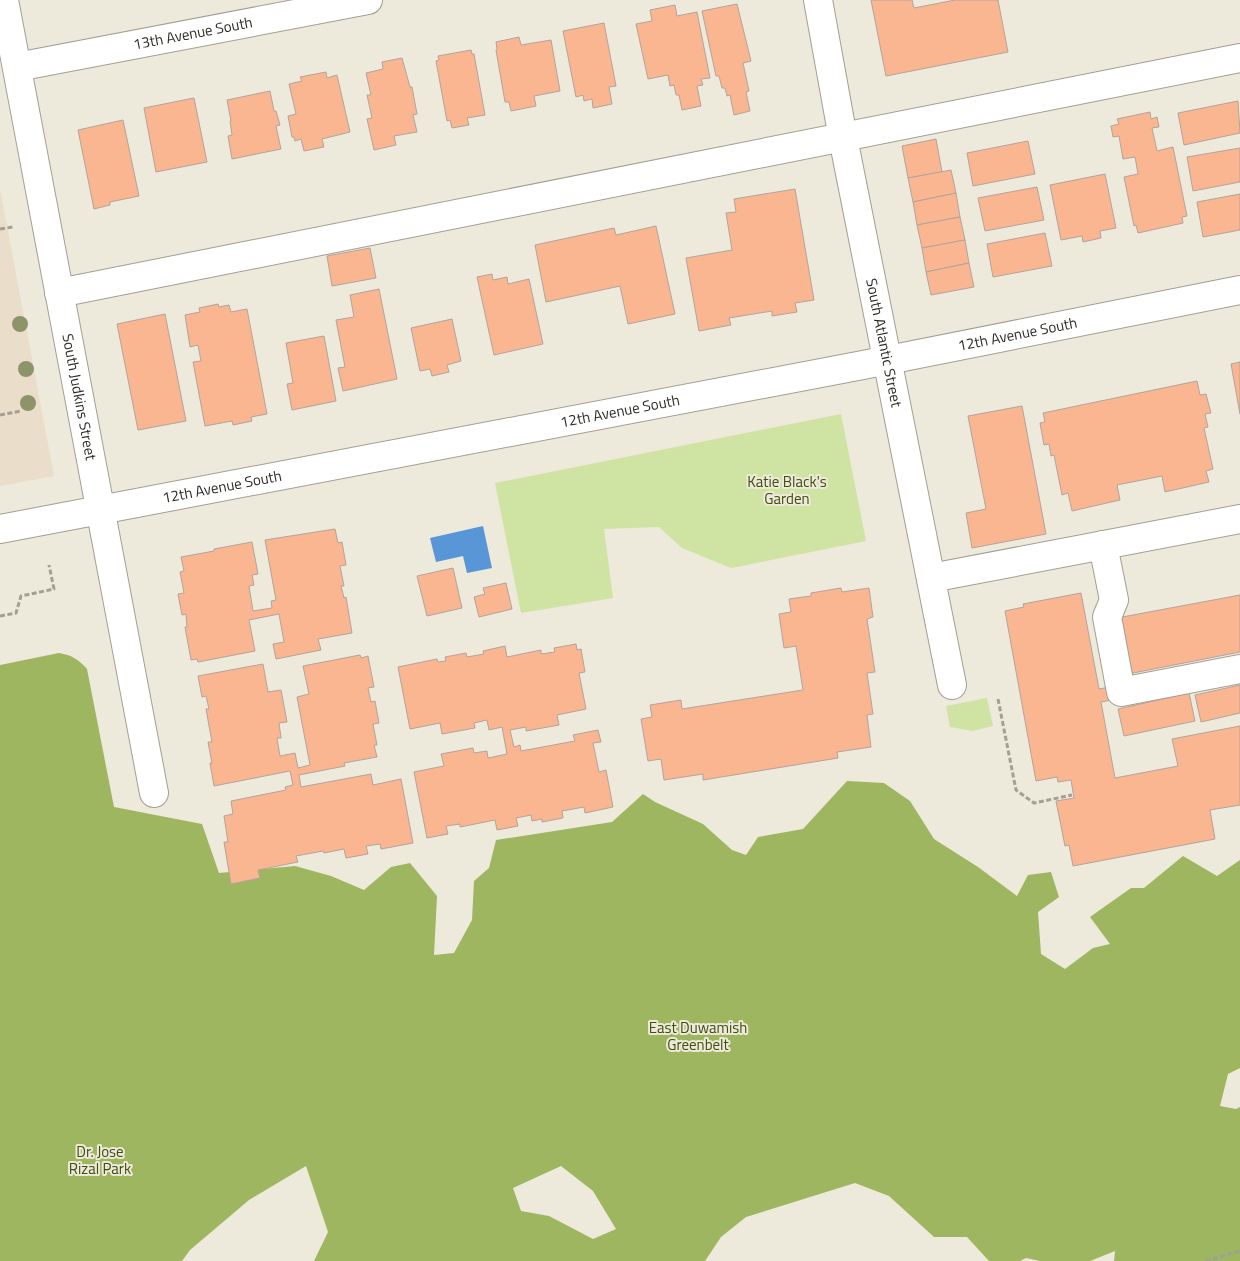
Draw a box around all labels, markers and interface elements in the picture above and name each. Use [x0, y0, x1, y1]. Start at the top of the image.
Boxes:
street label: 13th Avenue South [131, 10, 254, 56]
street label: South Atlantic Street [860, 276, 908, 410]
street label: 12th Avenue South [956, 311, 1079, 357]
street label: South Judkins Street [56, 332, 103, 463]
street label: 12th Avenue South [558, 388, 681, 433]
street label: 12th Avenue South [160, 464, 284, 509]
park label: Katie Black's Garden [747, 470, 827, 510]
park label: East Duwamish Greenbelt [649, 1016, 747, 1056]
park label: Dr. Jose Rizal Park [69, 1140, 131, 1180]

